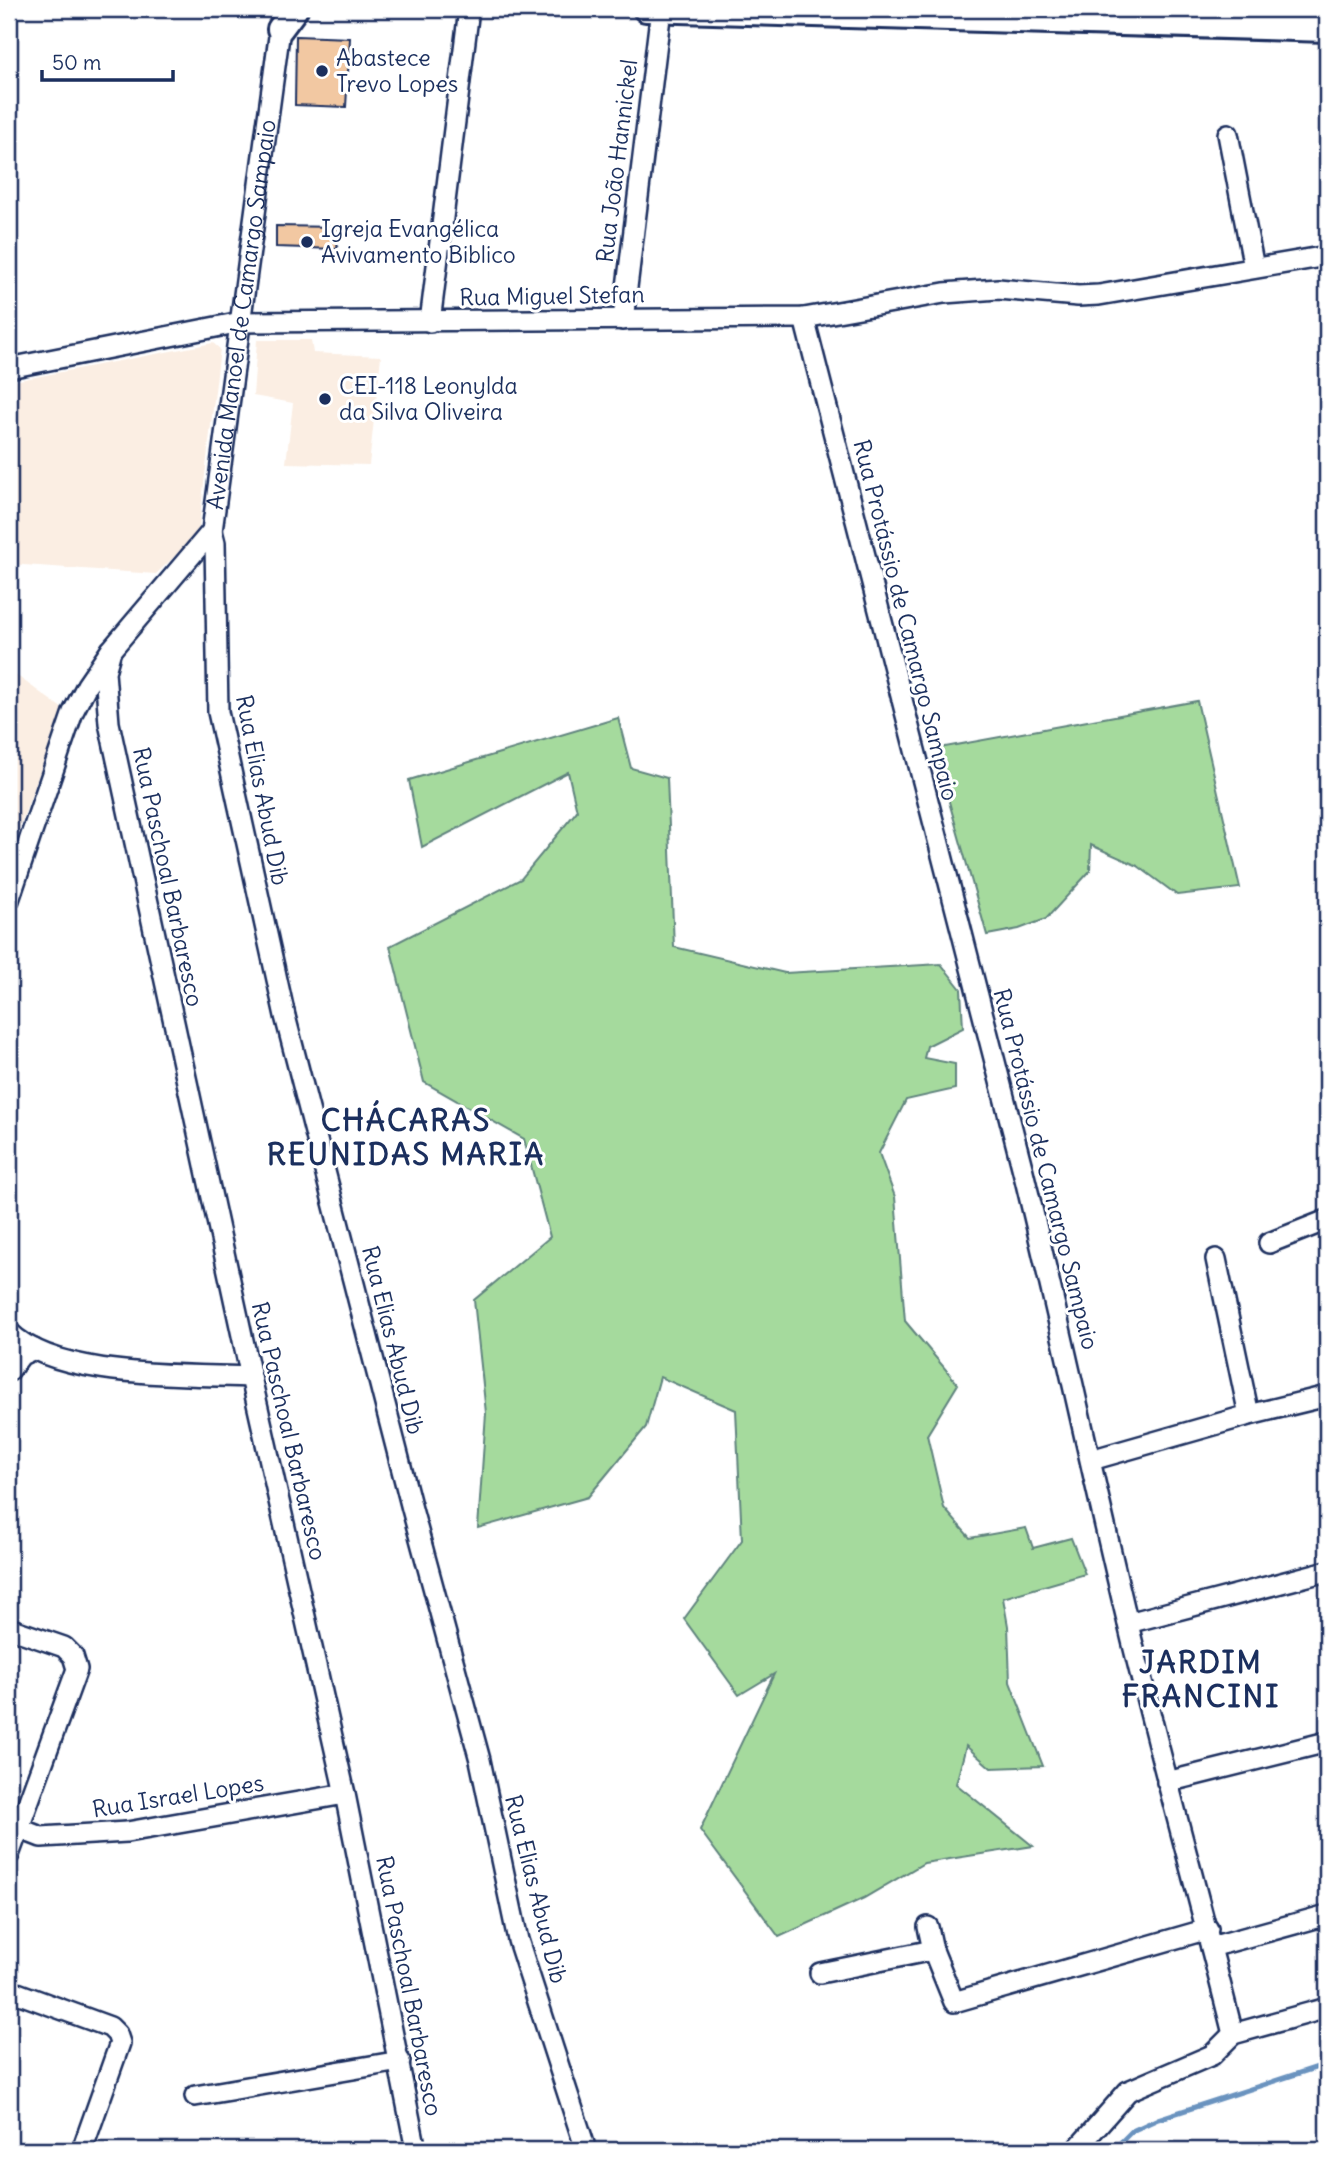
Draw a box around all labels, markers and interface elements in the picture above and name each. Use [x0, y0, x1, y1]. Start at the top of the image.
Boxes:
scale bar [42, 38, 173, 82]
place label: Abastece Trevo Lopes [336, 43, 458, 98]
text: 50 m [52, 49, 101, 76]
street label: Rua João Hannickel [590, 58, 643, 264]
marker: Abastece Trevo Lopes [314, 63, 330, 79]
street label: Avenida Manoel de Camargo Sampaio [200, 118, 282, 511]
place label: Igreja Evangélica Avivamento Biblico [321, 214, 516, 269]
marker: Igreja Evangélica Avivamento Biblico [299, 234, 315, 250]
street label: Rua Miguel Stefan [459, 279, 645, 312]
place label: CEI-118 Leonylda da Silva Oliveira [339, 371, 518, 426]
marker: CEI-118 Leonylda da Silva Oliveira [317, 391, 333, 407]
street label: Rua Protássio de Camargo Sampaio [848, 436, 965, 803]
street label: Rua Elias Abud Dib [230, 692, 295, 888]
street label: Rua Paschoal Barbaresco [127, 745, 210, 1009]
street label: Rua Protássio de Camargo Sampaio [988, 985, 1105, 1352]
district label: CHÁCARAS REUNIDAS MARIA [267, 1099, 545, 1173]
street label: Rua Elias Abud Dib [356, 1243, 431, 1437]
street label: Rua Paschoal Barbaresco [246, 1299, 333, 1563]
district label: JARDIM FRANCINI [1122, 1643, 1280, 1715]
street label: Rua Israel Lopes [90, 1768, 266, 1823]
street label: Rua Elias Abud Dib [499, 1792, 574, 1986]
street label: Rua Paschoal Barbaresco [370, 1853, 449, 2118]

